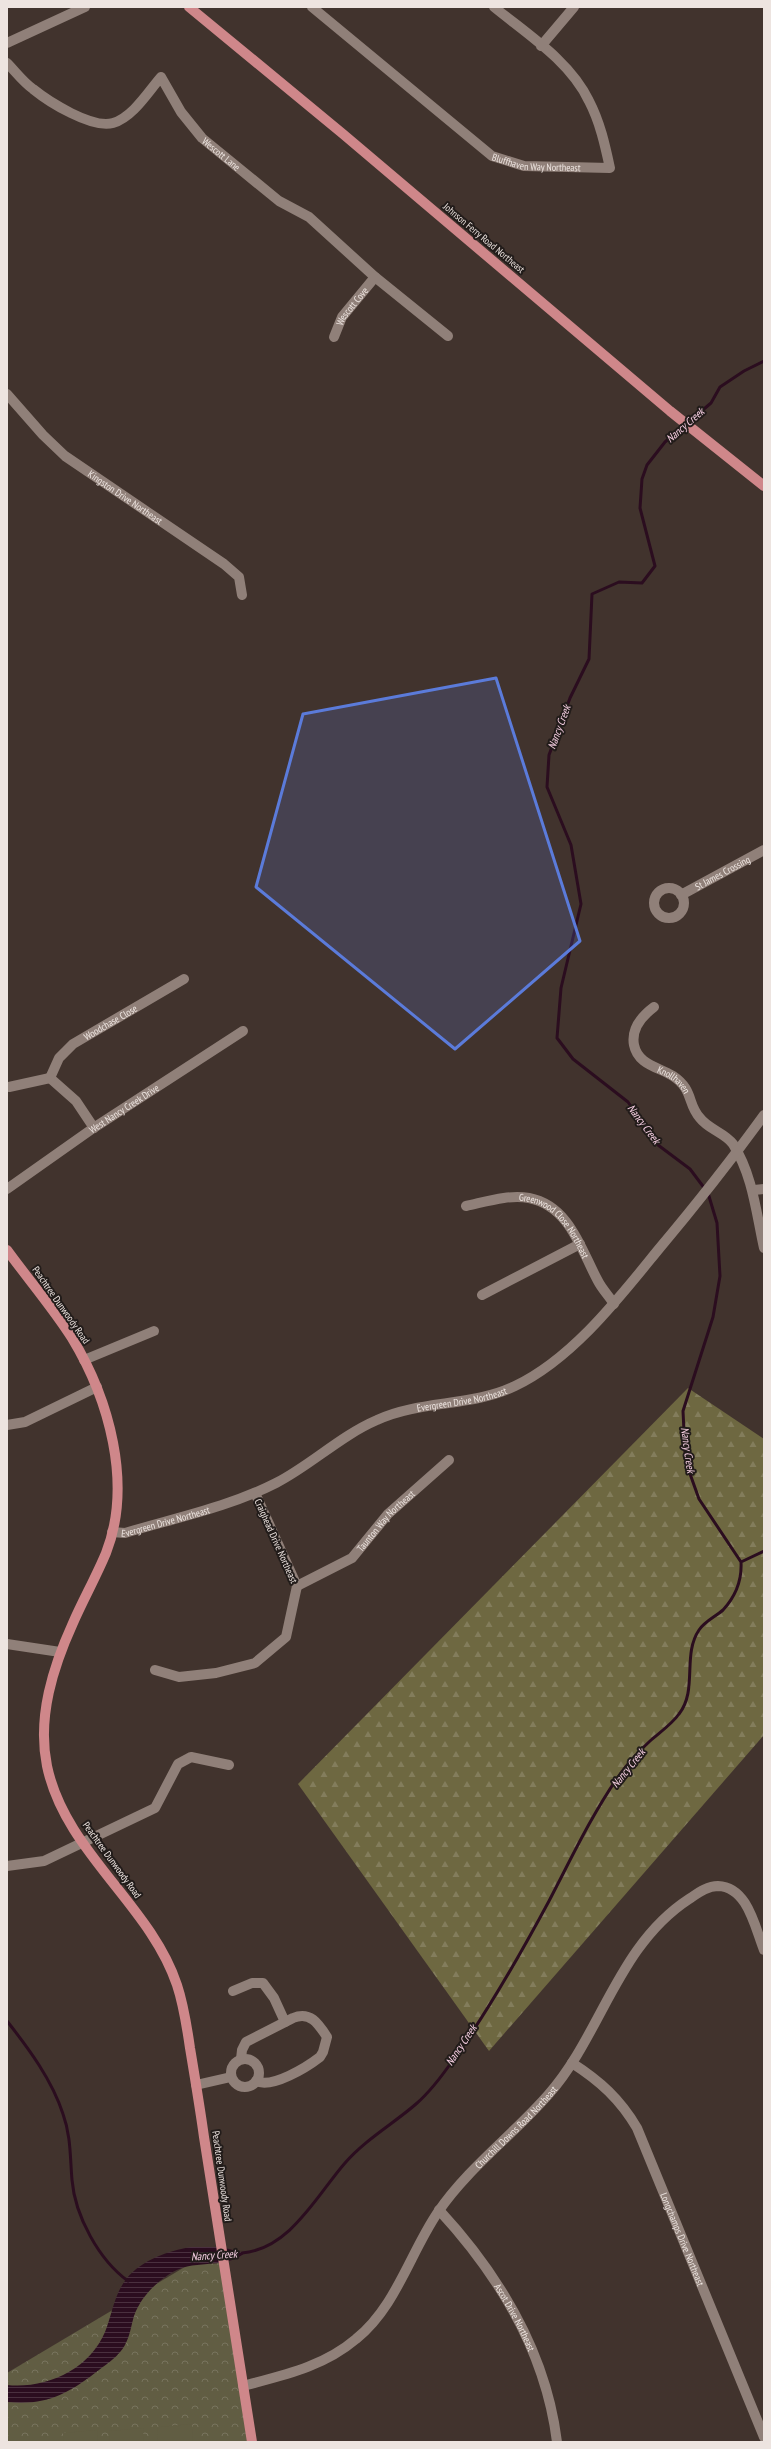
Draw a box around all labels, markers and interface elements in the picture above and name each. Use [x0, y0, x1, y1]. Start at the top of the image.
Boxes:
street label: Wescott Lane [200, 134, 243, 173]
street label: Bluffhaven Way Northeast [491, 150, 581, 174]
street label: Johnson Ferry Road Northeast [440, 199, 528, 276]
street label: Wescott Cove [333, 284, 371, 327]
water label: Nancy Creek [663, 403, 708, 445]
street label: Kingston Drive Northeast [86, 467, 165, 527]
water label: Nancy Creek [545, 701, 574, 751]
street label: St James Crossing [692, 852, 752, 893]
street label: Woodchase Close [81, 1001, 139, 1043]
street label: Knollhaven [655, 1063, 693, 1095]
street label: West Nancy Creek Drive [86, 1081, 161, 1136]
water label: Nancy Creek [624, 1101, 665, 1148]
street label: Greenwood Close Northeast [519, 1190, 592, 1260]
street label: Peachtree Dunwoody Road [29, 1264, 93, 1346]
street label: Evergreen Drive Northeast [416, 1384, 509, 1414]
water label: Nancy Creek [678, 1426, 698, 1476]
street label: Taunton Way Northeast [354, 1487, 417, 1554]
street label: Craighead Drive Northeast [252, 1497, 301, 1585]
street label: Evergreen Drive Northeast [121, 1503, 211, 1540]
water label: Nancy Creek [608, 1744, 649, 1790]
street label: Peachtree Dunwoody Road [80, 1819, 144, 1901]
water label: Nancy Creek [442, 2020, 481, 2068]
street label: Churchill Downs Road Northeast [472, 2083, 560, 2171]
street label: Peachtree Dunwoody Road [209, 2130, 235, 2222]
street label: Longchamps Drive Northeast [658, 2191, 708, 2288]
water label: Nancy Creek [190, 2246, 239, 2264]
street label: Ascot Drive Northeast [492, 2281, 538, 2353]

